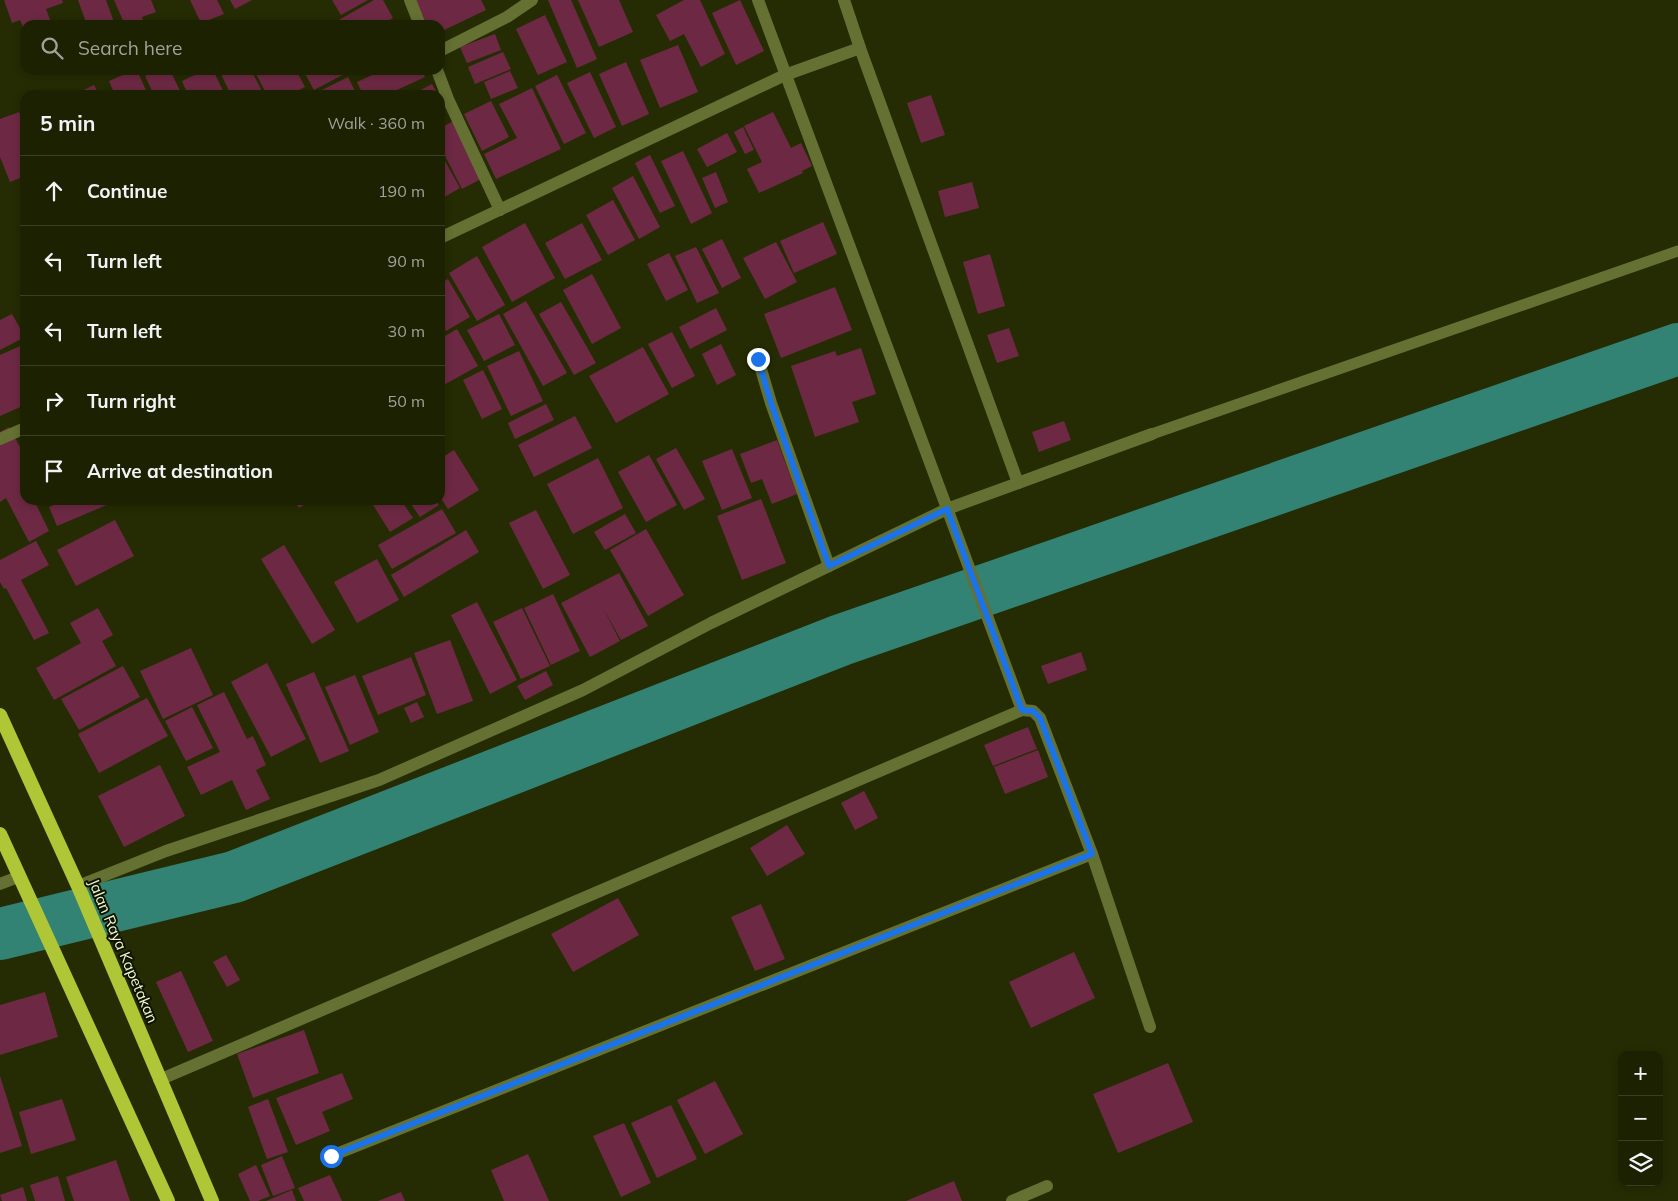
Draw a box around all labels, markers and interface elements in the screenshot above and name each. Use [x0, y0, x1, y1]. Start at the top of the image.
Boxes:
search box [20, 20, 445, 75]
icon: search [38, 34, 66, 62]
text: Search here [78, 36, 182, 60]
text: 5 min [40, 110, 95, 136]
text: Walk · 360 m [327, 113, 425, 133]
icon: ahead [40, 177, 68, 205]
text: Continue [87, 179, 167, 203]
text: 190 m [378, 181, 425, 201]
icon: left [40, 247, 68, 275]
text: Turn left [87, 249, 162, 273]
text: 90 m [388, 251, 425, 271]
icon: left [40, 317, 68, 345]
text: Turn left [87, 319, 162, 343]
text: 30 m [388, 321, 425, 341]
route end [747, 348, 770, 371]
icon: right [40, 387, 68, 415]
text: Turn right [87, 389, 176, 413]
text: 50 m [388, 391, 425, 411]
icon: arrive [40, 457, 68, 485]
text: Arrive at destination [87, 459, 273, 483]
street label: Jalan Raya Kapetakan [85, 876, 162, 1026]
map controls [1618, 1051, 1663, 1186]
button: + [1618, 1051, 1663, 1096]
button: − [1618, 1096, 1663, 1141]
button: layers [1618, 1141, 1663, 1186]
route start [320, 1145, 343, 1168]

